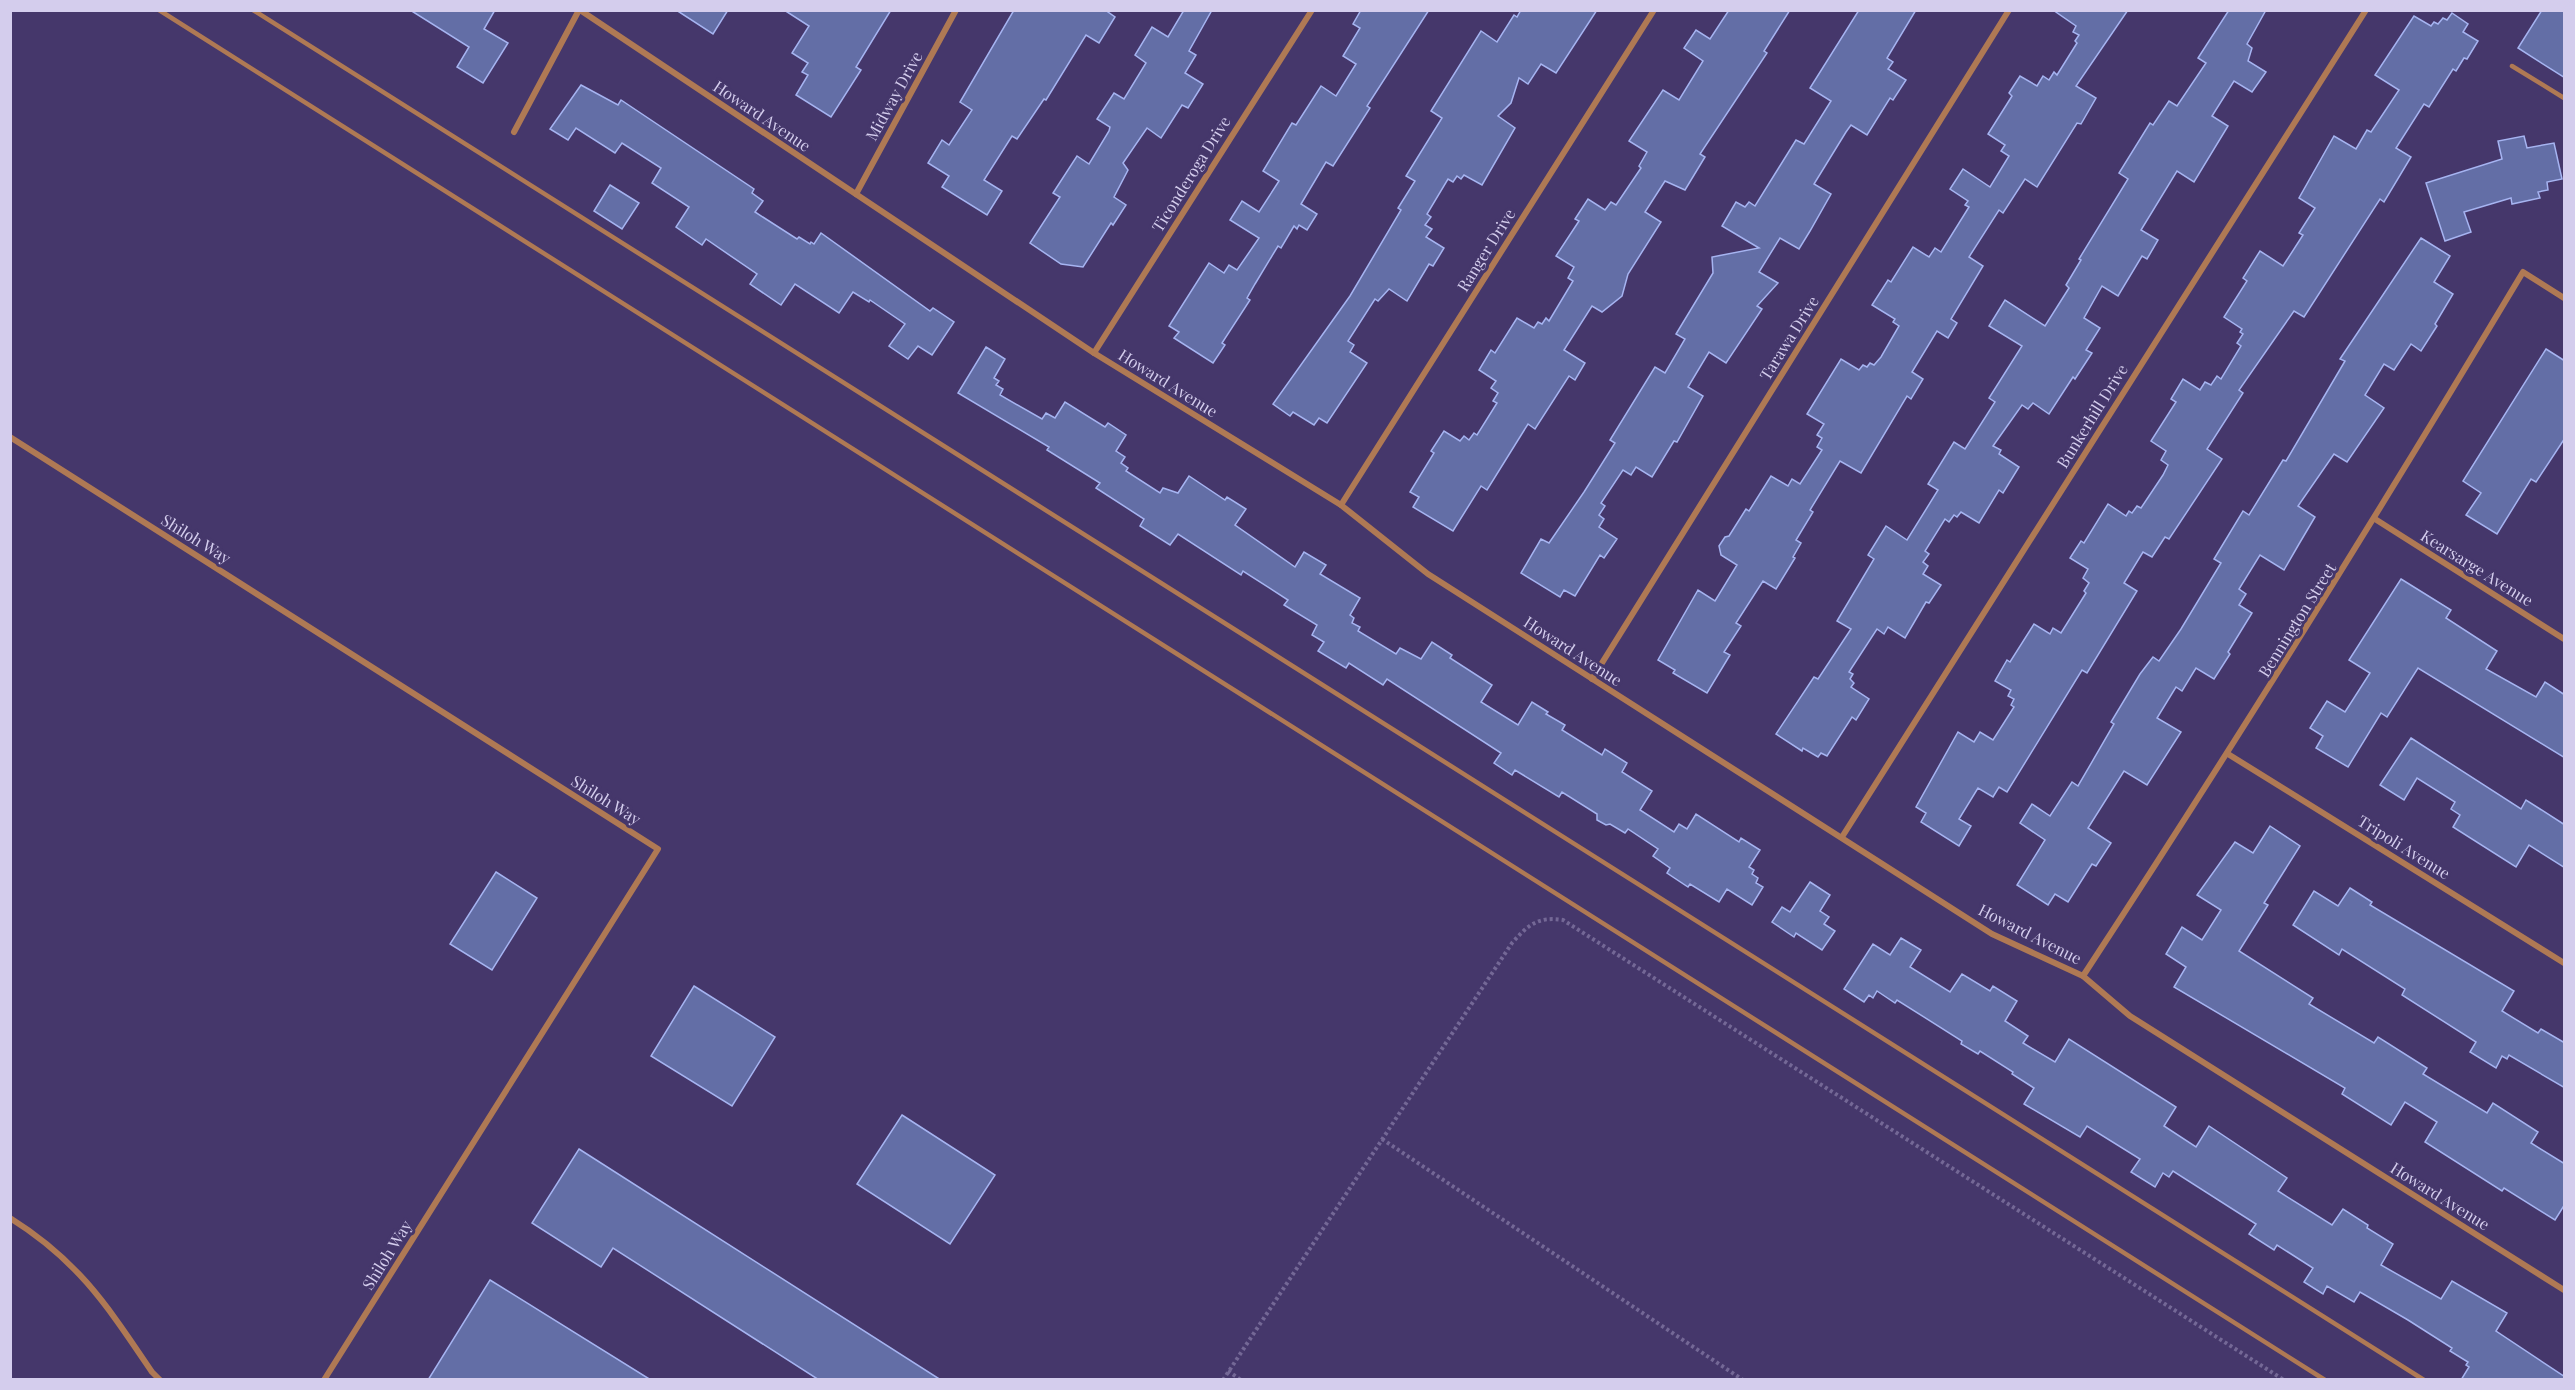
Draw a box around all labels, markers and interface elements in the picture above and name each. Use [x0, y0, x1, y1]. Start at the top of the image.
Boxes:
street label: Midway Drive [860, 47, 927, 144]
street label: Howard Avenue [710, 75, 815, 156]
street label: Ticonderoga Drive [1146, 112, 1235, 236]
street label: Ranger Drive [1452, 204, 1519, 295]
street label: Tarawa Drive [1754, 292, 1823, 384]
street label: Howard Avenue [1115, 344, 1222, 421]
street label: Bunkerhill Drive [2051, 360, 2132, 472]
street label: Shiloh Way [158, 509, 235, 568]
street label: Kearsarge Avenue [2417, 525, 2537, 611]
street label: Bennington Street [2253, 558, 2340, 681]
street label: Howard Avenue [1520, 611, 1626, 690]
street label: Shiloh Way [568, 770, 645, 829]
street label: Tripoli Avenue [2354, 810, 2454, 883]
street label: Howard Avenue [1975, 899, 2085, 969]
street label: Howard Avenue [2387, 1157, 2494, 1234]
street label: Shiloh Way [357, 1216, 416, 1293]

